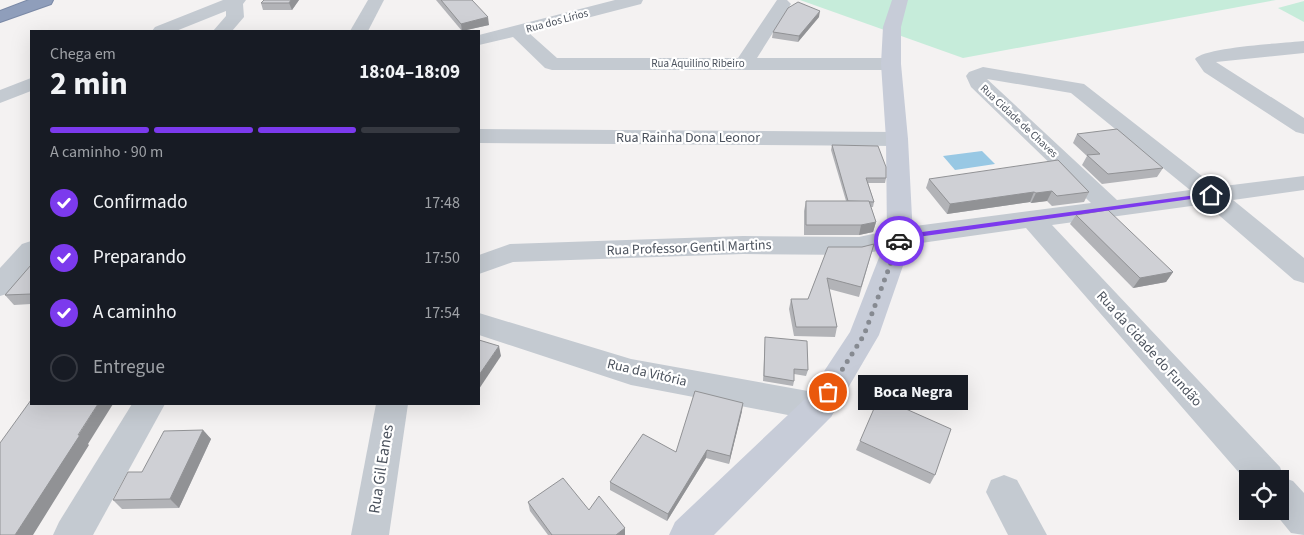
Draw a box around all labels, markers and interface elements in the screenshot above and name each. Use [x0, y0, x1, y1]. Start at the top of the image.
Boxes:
street label: Rua dos Lírios [524, 5, 590, 37]
text: Chega em [50, 43, 116, 65]
street label: Rua Aquilino Ribeiro [651, 56, 745, 71]
text: 18:04–18:09 [359, 59, 460, 86]
text: 2 min [50, 61, 128, 107]
street label: Rua Cidade de Chaves [977, 81, 1061, 161]
street label: Rua Rainha Dona Leonor [616, 128, 760, 148]
text: A caminho · 90 m [50, 141, 163, 163]
pin [1190, 174, 1232, 216]
icon: home [1197, 181, 1225, 209]
icon: check [50, 189, 78, 217]
text: Confirmado [93, 189, 188, 216]
text: 17:48 [424, 192, 460, 214]
courier [874, 216, 924, 266]
icon: car [885, 227, 913, 255]
street label: Rua Professor Gentil Martins [606, 235, 772, 261]
icon: check [50, 244, 78, 272]
text: Preparando [93, 244, 186, 271]
text: 17:50 [424, 247, 460, 269]
street label: Rua da Cidade do Fundão [1092, 287, 1206, 411]
icon: check [50, 299, 78, 327]
text: A caminho [93, 299, 177, 326]
text: 17:54 [424, 302, 460, 324]
text: Entregue [93, 354, 165, 381]
street label: Rua da Vitória [605, 354, 689, 392]
pin [807, 371, 849, 413]
callout: Boca Negra [858, 374, 968, 410]
icon: bag [814, 378, 842, 406]
text: Boca Negra [873, 381, 953, 403]
street label: Rua Gil Eanes [363, 423, 399, 515]
map controls [1239, 470, 1289, 520]
button: locate [1239, 470, 1289, 520]

